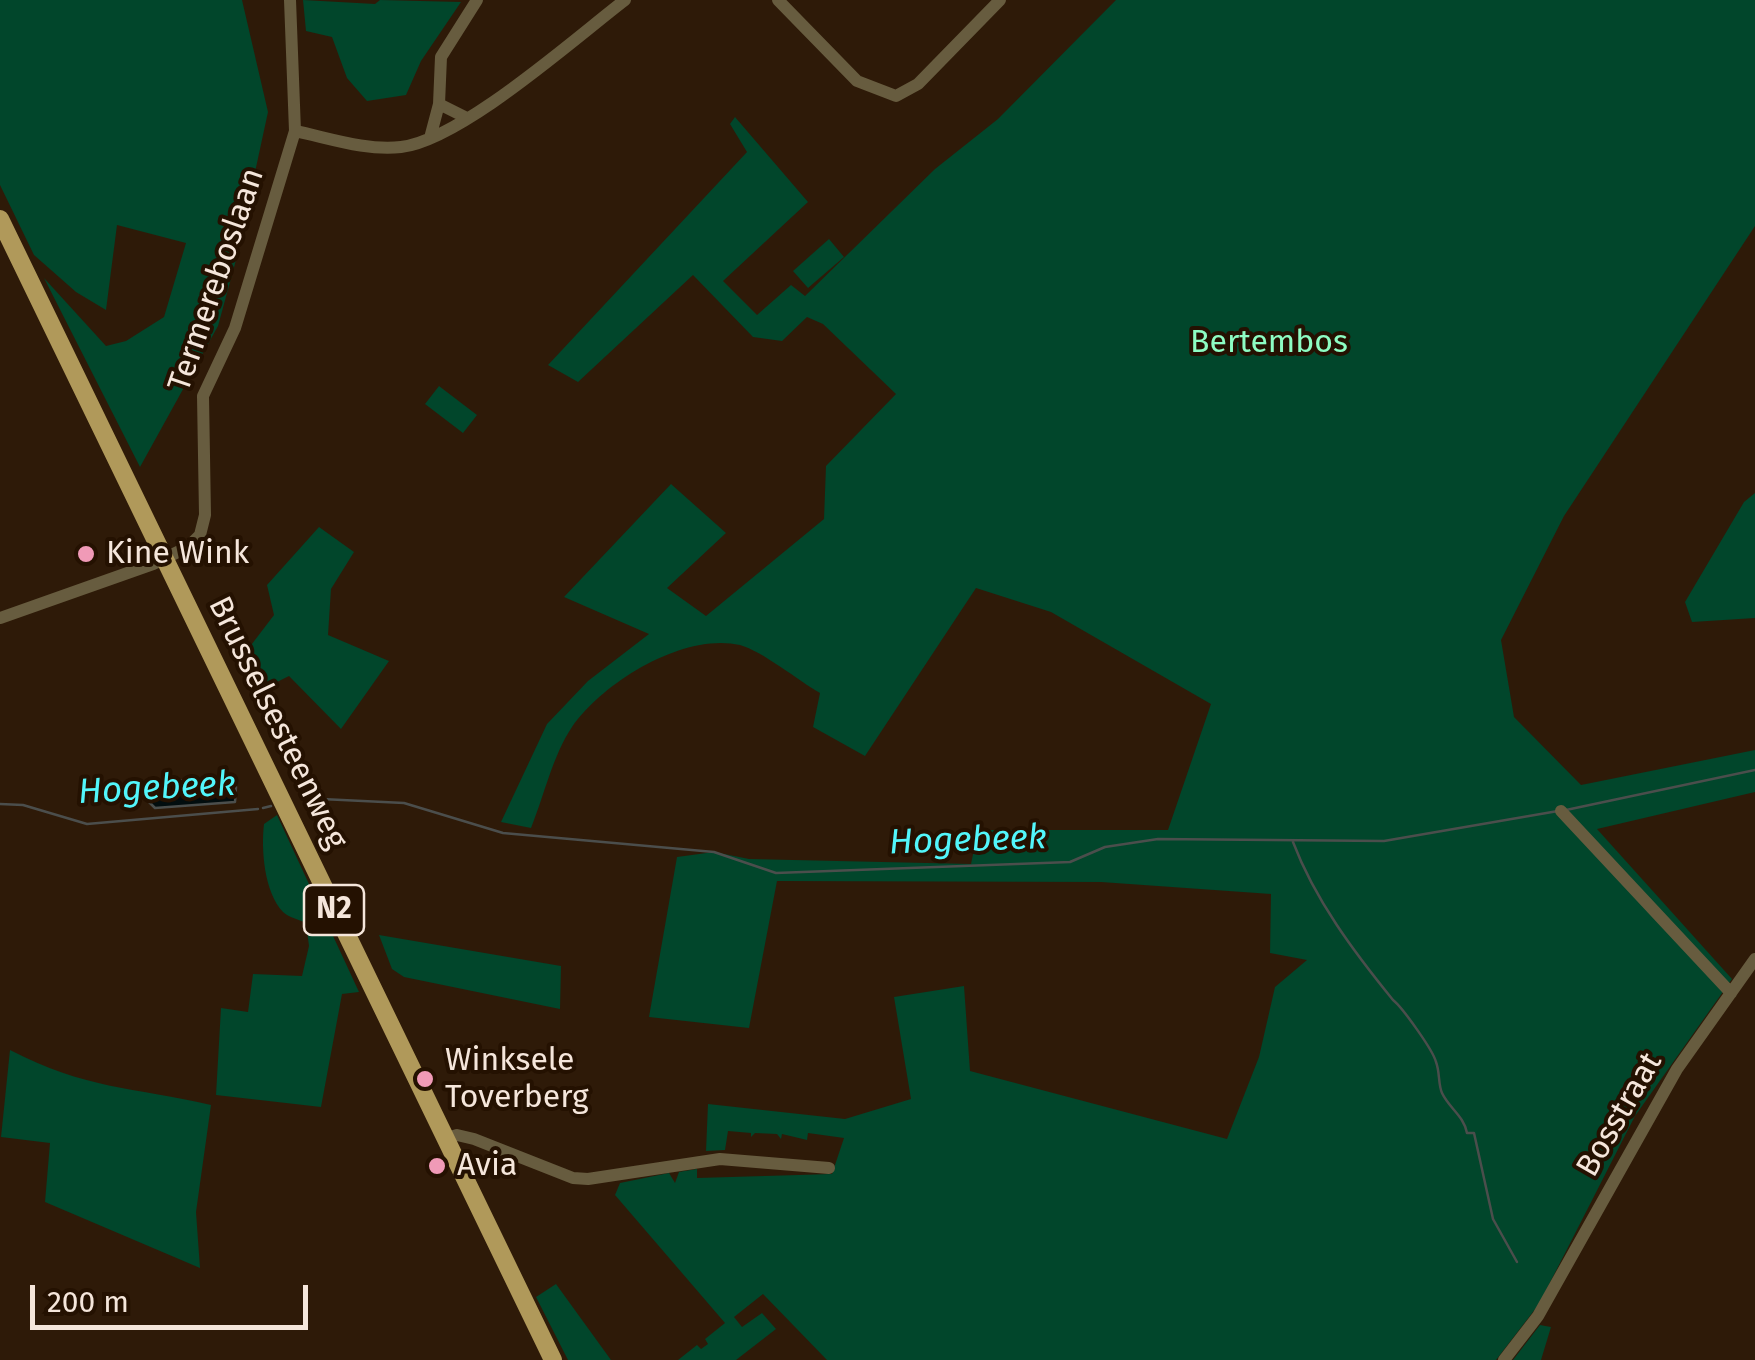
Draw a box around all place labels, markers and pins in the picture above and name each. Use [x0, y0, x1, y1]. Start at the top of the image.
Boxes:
place label: Kine Wink [106, 535, 249, 573]
marker: Kine Wink [75, 543, 97, 565]
place label: Winksele Toverberg [445, 1042, 589, 1117]
marker: Winksele Toverberg [414, 1068, 436, 1090]
place label: Avia [457, 1147, 518, 1185]
marker: Avia [426, 1155, 448, 1177]

